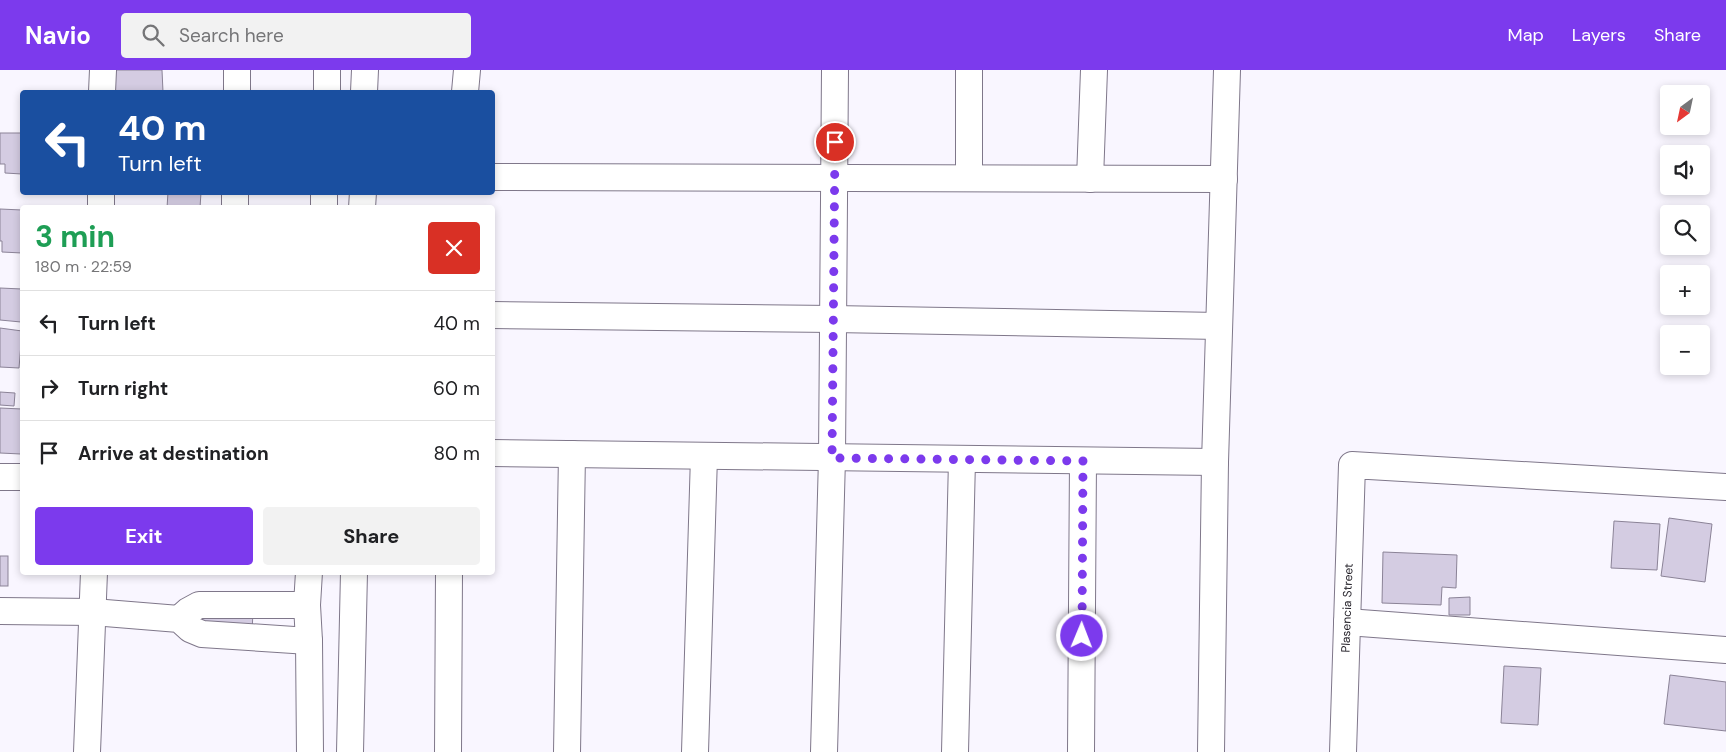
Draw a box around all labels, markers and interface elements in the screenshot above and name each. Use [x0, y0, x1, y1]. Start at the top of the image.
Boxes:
search box [121, 13, 471, 58]
text: Navio [25, 20, 91, 51]
icon: search [139, 21, 167, 49]
text: Search here [179, 23, 284, 48]
text: Map [1508, 23, 1544, 47]
text: Layers [1572, 23, 1626, 47]
text: Share [1654, 23, 1701, 47]
north arrow [1660, 85, 1710, 135]
map controls [1660, 85, 1710, 375]
text: 40 m [118, 105, 207, 151]
icon: left [35, 110, 100, 175]
pin [814, 121, 856, 163]
icon: arrive [821, 128, 849, 156]
button: sound [1660, 145, 1710, 195]
text: Turn left [118, 149, 202, 178]
button: search [1660, 205, 1710, 255]
text: 3 min [35, 217, 115, 256]
button: close [428, 222, 480, 274]
text: 180 m · 22:59 [35, 256, 132, 277]
button: + [1660, 265, 1710, 315]
icon: left [35, 309, 63, 337]
text: Turn left [78, 311, 156, 336]
text: 40 m [433, 311, 480, 336]
button: − [1660, 325, 1710, 375]
icon: right [35, 374, 63, 402]
text: Turn right [78, 376, 168, 401]
text: 60 m [433, 376, 480, 401]
icon: arrive [35, 439, 63, 467]
text: Arrive at destination [78, 441, 269, 466]
text: 80 m [433, 441, 480, 466]
button: Exit [35, 507, 253, 565]
button: Share [263, 507, 480, 565]
street label: Plasencia Street [1337, 563, 1357, 653]
position arrow [1055, 609, 1107, 661]

